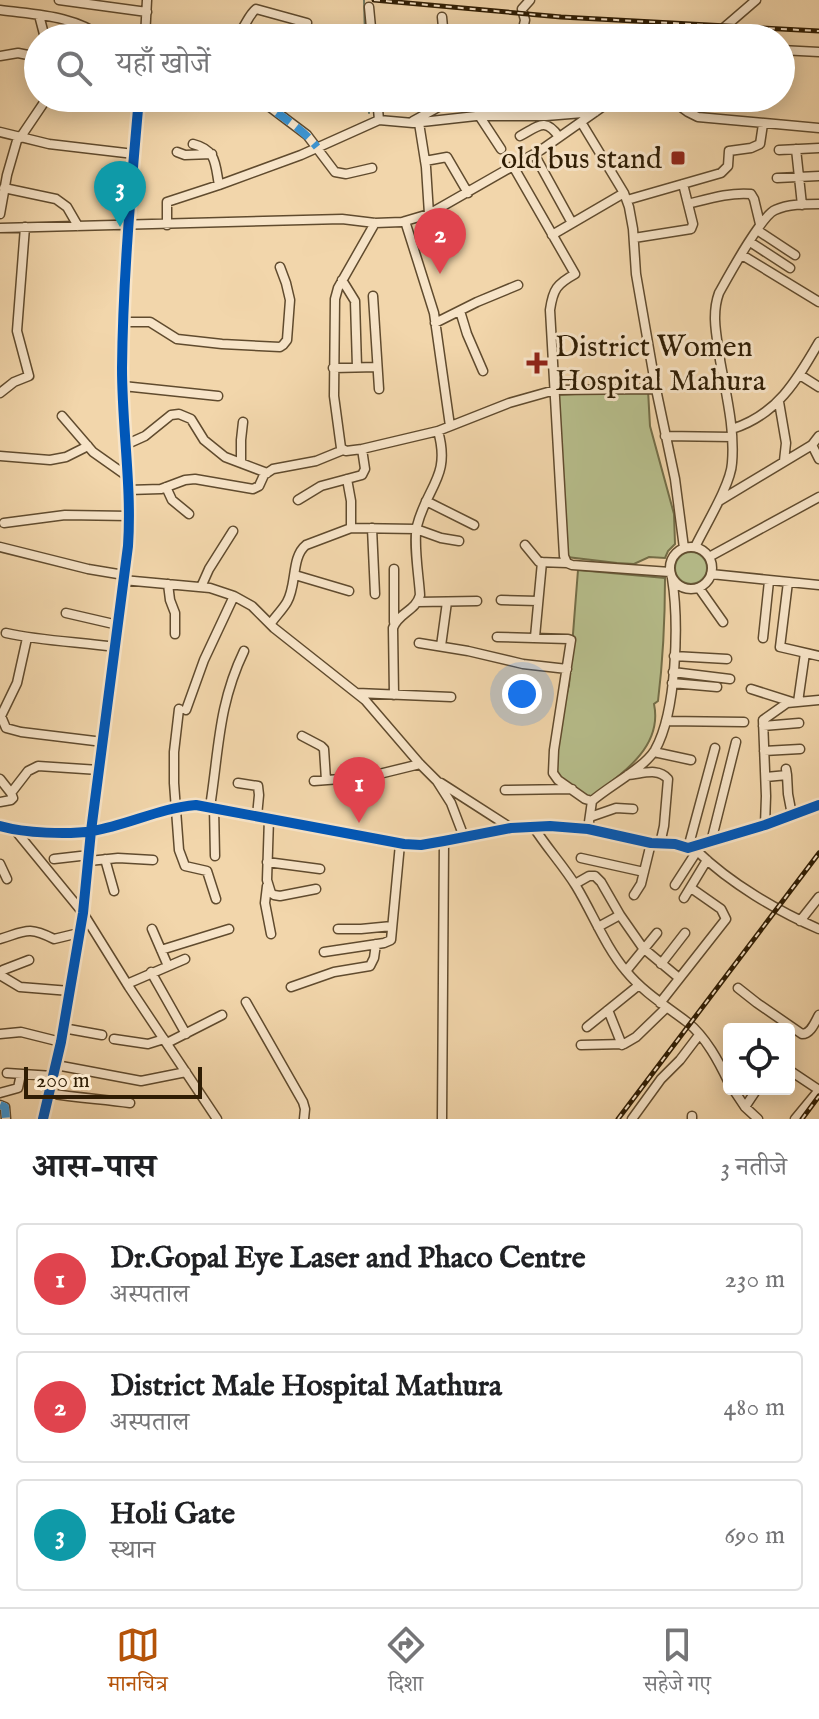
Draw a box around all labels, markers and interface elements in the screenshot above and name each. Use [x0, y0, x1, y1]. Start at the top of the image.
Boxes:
search box [24, 24, 795, 112]
icon: search [52, 46, 96, 90]
text: यहाँ खोजें [116, 46, 210, 84]
place label: old bus stand [501, 141, 663, 179]
marker: old bus stand [669, 149, 687, 167]
pin: 3 [94, 161, 146, 227]
pin: 2 [414, 208, 466, 274]
place label: District Women Hospital Mahura [555, 329, 766, 401]
marker: District Women Hospital Mahura [526, 352, 548, 374]
your location [502, 674, 542, 714]
pin: 1 [333, 757, 385, 823]
map controls [723, 1023, 795, 1095]
button: locate [723, 1023, 795, 1095]
scale bar [24, 1063, 202, 1099]
text: 200 m [36, 1067, 90, 1095]
text: आस-पास [32, 1146, 156, 1189]
text: 3 नतीजे [720, 1151, 787, 1184]
text: Dr.Gopal Eye Laser and Phaco Centre [110, 1240, 586, 1278]
text: 1 [55, 1263, 65, 1296]
text: 230 m [725, 1263, 785, 1296]
text: अस्पताल [110, 1278, 189, 1311]
text: District Male Hospital Mathura [110, 1368, 502, 1406]
text: 2 [54, 1391, 66, 1424]
text: 480 m [724, 1391, 785, 1424]
text: अस्पताल [110, 1406, 189, 1439]
text: Holi Gate [110, 1496, 235, 1534]
text: 3 [55, 1519, 65, 1552]
text: 690 m [724, 1519, 785, 1552]
text: स्थान [110, 1534, 155, 1567]
tab: मानचित्र [108, 1623, 168, 1705]
tab: दिशा [384, 1623, 428, 1705]
tab: सहेजे गए [644, 1623, 711, 1705]

